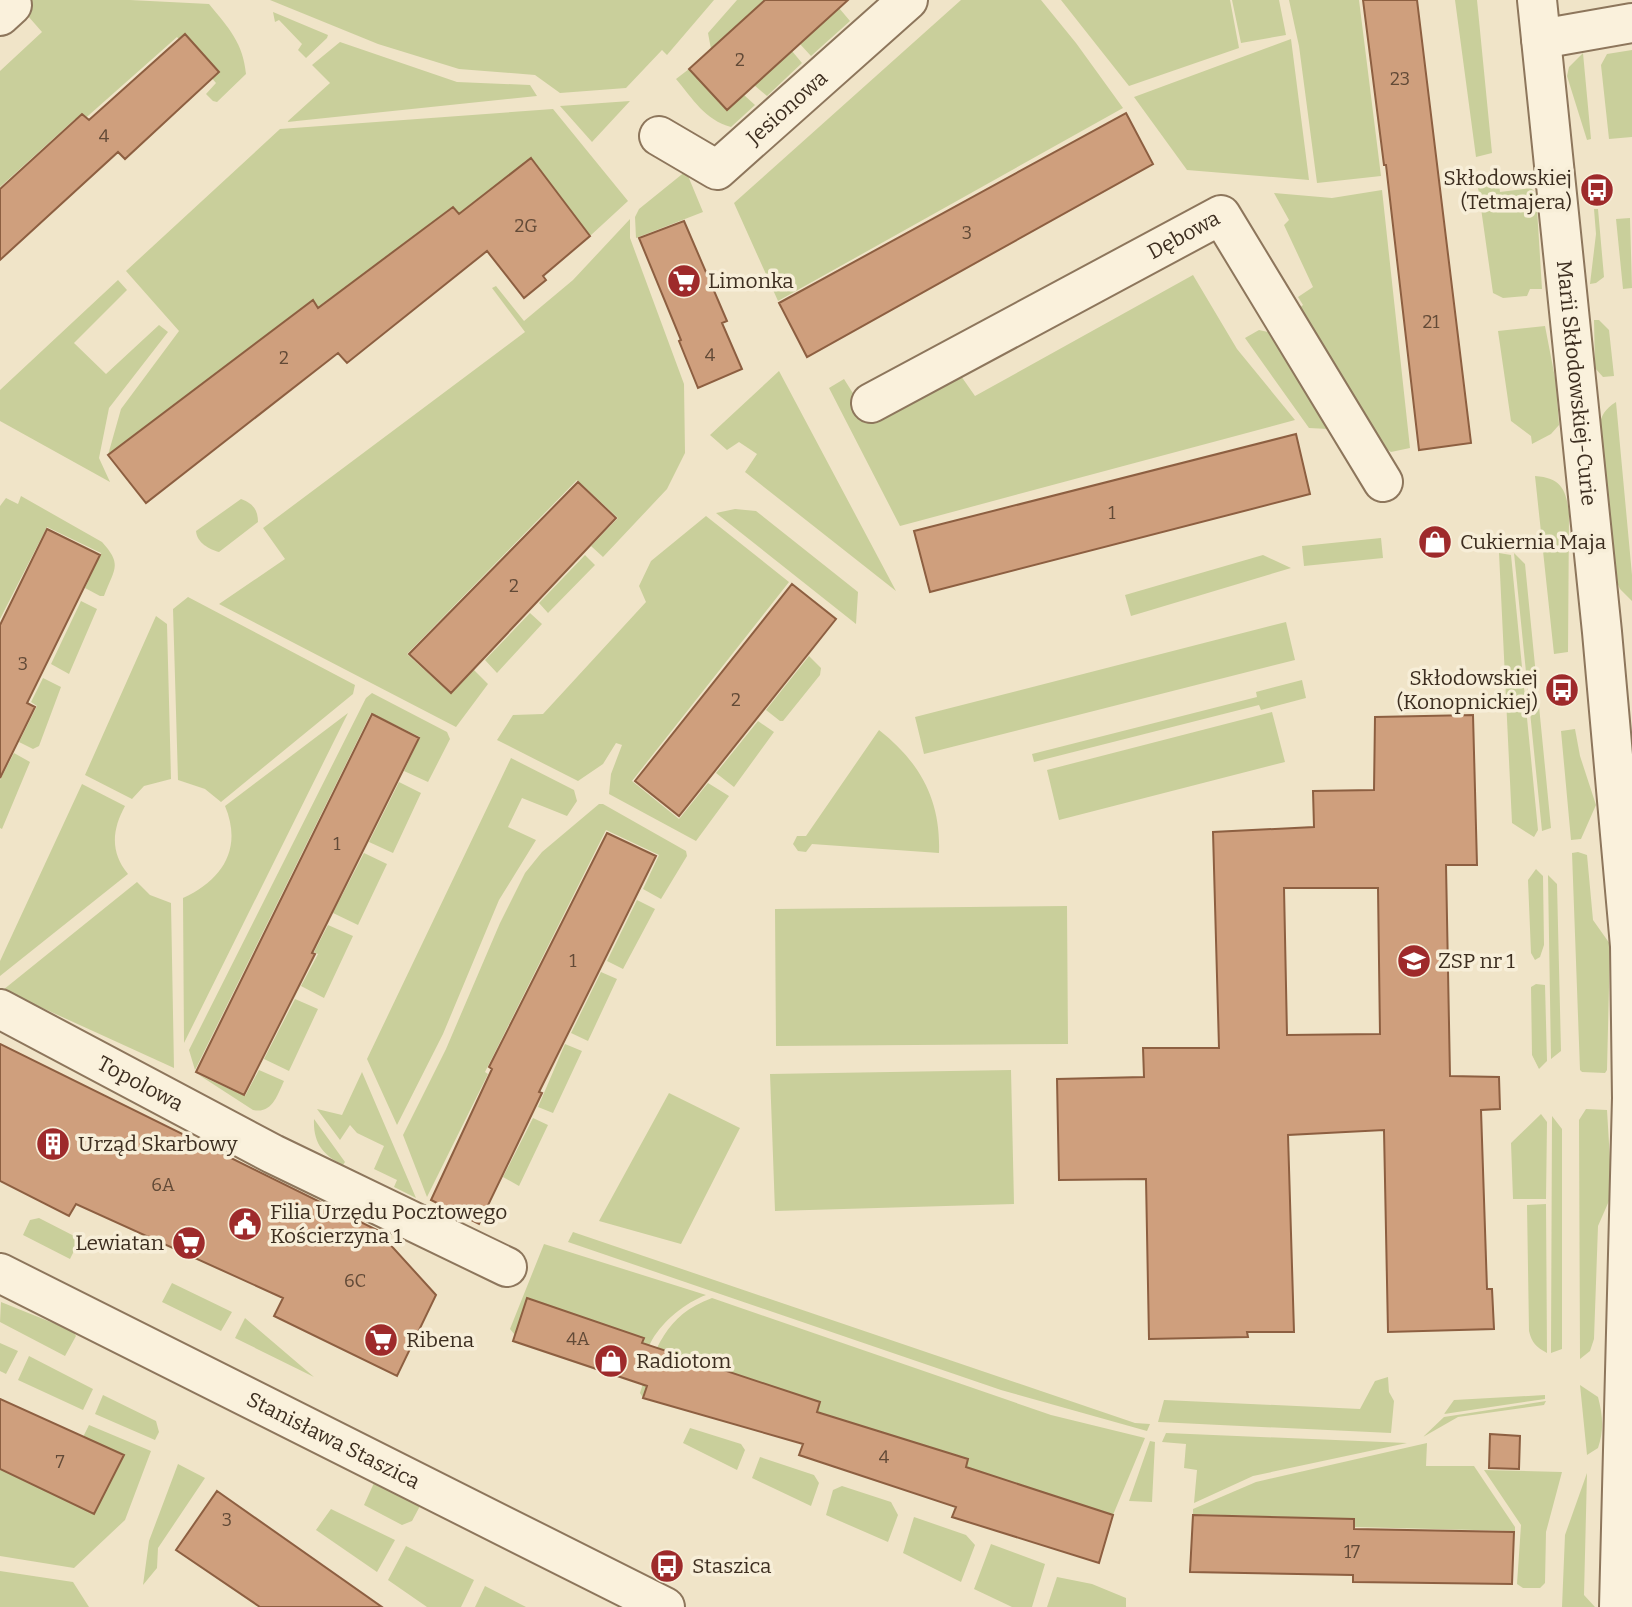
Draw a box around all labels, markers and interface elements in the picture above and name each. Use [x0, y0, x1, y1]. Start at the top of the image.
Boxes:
house number: 2 [735, 49, 745, 71]
street label: Jesionowa [741, 65, 833, 151]
house number: 23 [1390, 68, 1410, 90]
house number: 4 [99, 125, 110, 147]
place label: Skłodowskiej (Tetmajera) [1443, 165, 1572, 215]
bus stop icon: Skłodowskiej (Tetmajera) [1578, 171, 1616, 209]
street label: Dębowa [1143, 205, 1225, 265]
house number: 2G [514, 215, 538, 237]
house number: 3 [962, 222, 972, 244]
street label: Marii Skłodowskiej-Curie [1551, 259, 1602, 507]
supermarket icon: Limonka [665, 262, 703, 300]
place label: Limonka [708, 268, 794, 294]
house number: 21 [1422, 311, 1440, 333]
house number: 4 [705, 344, 716, 366]
house number: 2 [279, 347, 289, 369]
house number: 1 [1108, 502, 1116, 524]
shop icon: Cukiernia Maja [1416, 523, 1454, 561]
place label: Cukiernia Maja [1460, 529, 1607, 555]
house number: 2 [509, 575, 519, 597]
house number: 3 [18, 653, 28, 675]
place label: Skłodowskiej (Konopnickiej) [1397, 665, 1538, 715]
bus stop icon: Skłodowskiej (Konopnickiej) [1543, 671, 1581, 709]
house number: 2 [731, 689, 741, 711]
house number: 1 [333, 833, 341, 855]
school or university icon: ZSP nr 1 [1395, 942, 1433, 980]
place label: ZSP nr 1 [1438, 948, 1515, 974]
house number: 1 [569, 950, 577, 972]
street label: Topolowa [93, 1050, 188, 1117]
building icon: Urząd Skarbowy [34, 1125, 72, 1163]
place label: Urząd Skarbowy [78, 1131, 239, 1157]
house number: 6A [151, 1174, 175, 1196]
place label: Filia Urzędu Pocztowego Kościerzyna 1 [270, 1199, 507, 1249]
public building icon: Filia Urzędu Pocztowego Kościerzyna 1 [226, 1205, 264, 1243]
supermarket icon: Lewiatan [170, 1224, 208, 1262]
place label: Lewiatan [75, 1230, 164, 1256]
house number: 6C [344, 1270, 366, 1292]
supermarket icon: Ribena [362, 1321, 400, 1359]
place label: Ribena [406, 1327, 475, 1353]
house number: 4A [566, 1328, 590, 1350]
shop icon: Radiotom [592, 1342, 630, 1380]
place label: Radiotom [636, 1348, 731, 1374]
street label: Stanisława Staszica [242, 1386, 425, 1495]
house number: 4 [879, 1446, 890, 1468]
house number: 7 [55, 1451, 65, 1473]
house number: 3 [222, 1509, 232, 1531]
house number: 17 [1344, 1541, 1360, 1563]
bus stop icon: Staszica [648, 1547, 686, 1585]
place label: Staszica [692, 1553, 772, 1579]

